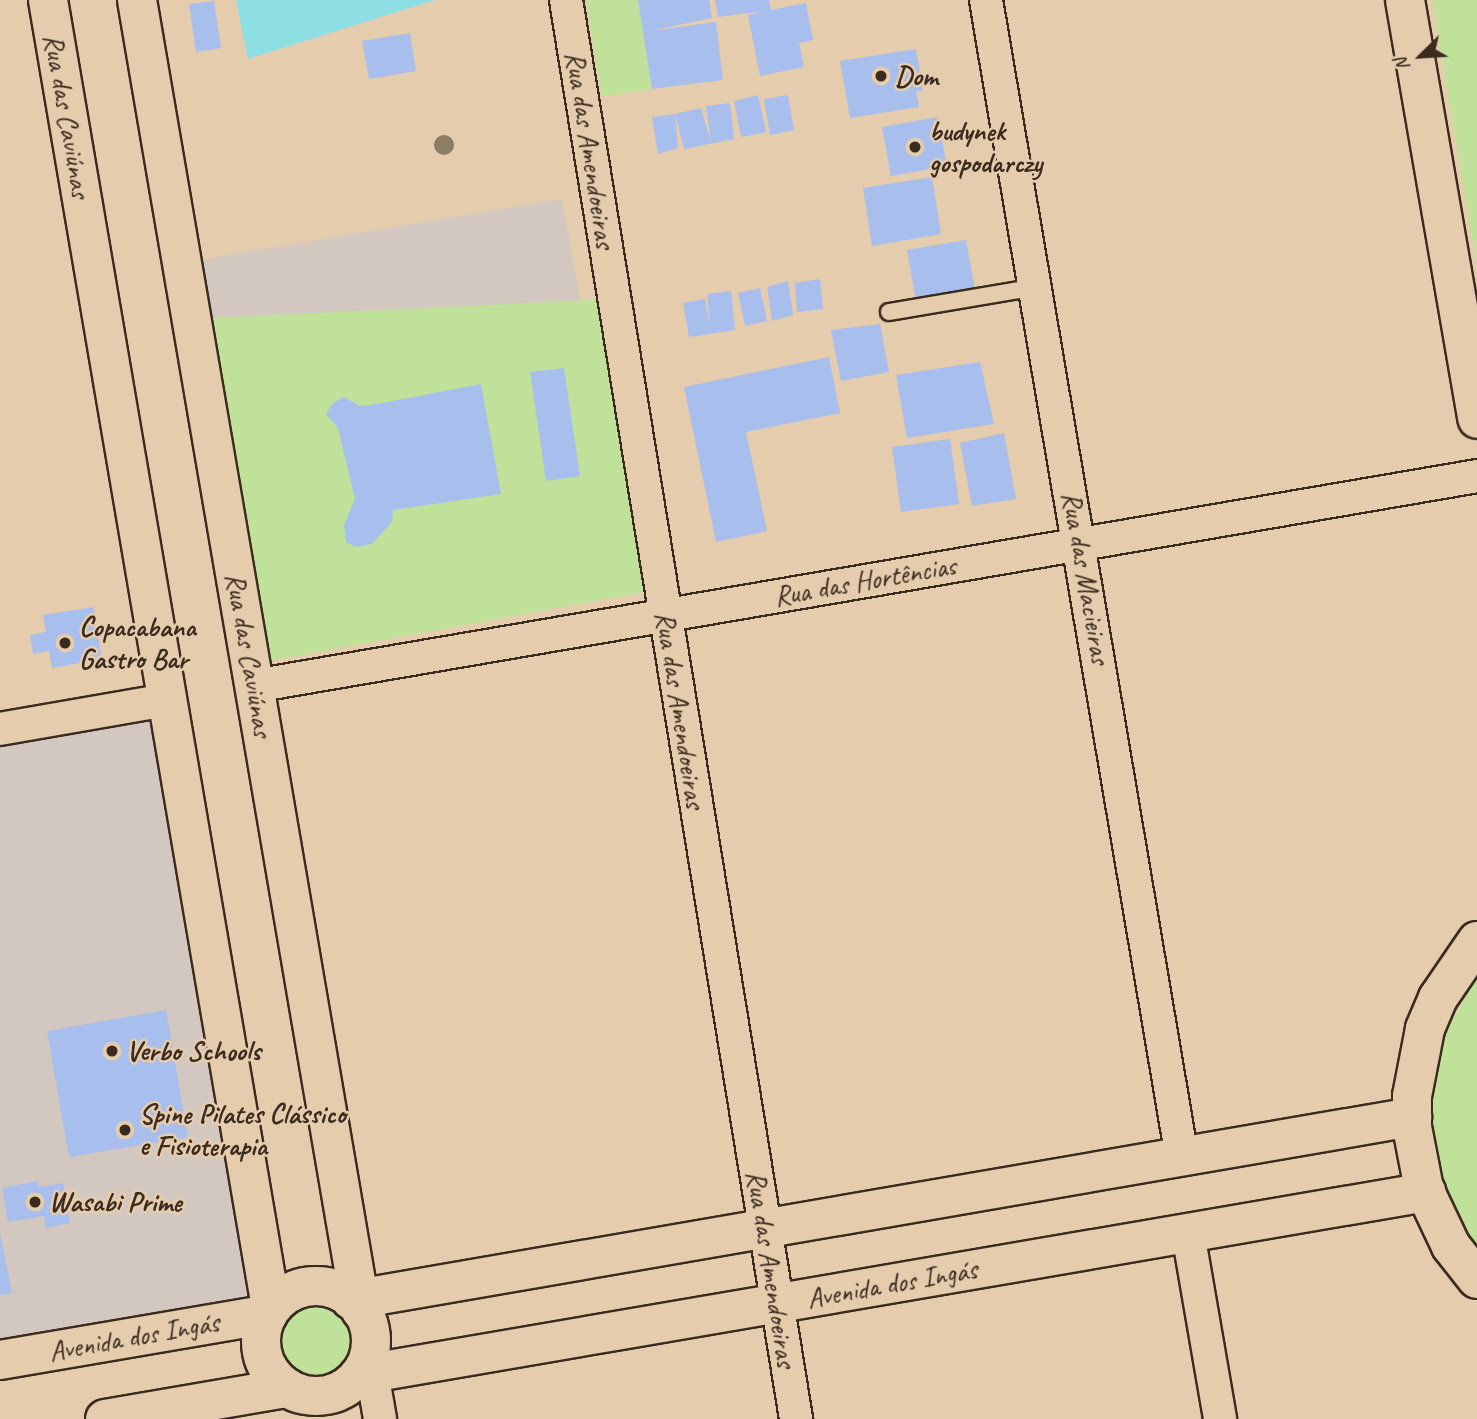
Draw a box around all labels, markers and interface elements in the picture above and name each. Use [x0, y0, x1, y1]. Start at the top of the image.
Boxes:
north arrow [1386, 21, 1456, 91]
street label: Rua das Caviúnas [36, 31, 98, 201]
street label: Rua das Amendoeiras [558, 49, 622, 251]
text: N [1388, 54, 1415, 75]
place label: Dom [895, 59, 938, 93]
marker: Dom [873, 68, 889, 84]
place label: budynek gospodarczy [929, 114, 1042, 180]
marker: budynek gospodarczy [907, 139, 923, 155]
street label: Rua das Macieiras [1054, 489, 1118, 667]
street label: Rua das Hortências [771, 548, 959, 614]
street label: Rua das Caviúnas [218, 570, 280, 740]
street label: Rua das Amendoeiras [648, 609, 712, 811]
place label: Copacabana Gastro Bar [79, 610, 196, 676]
marker: Copacabana Gastro Bar [57, 635, 73, 651]
place label: Verbo Schools [126, 1034, 259, 1068]
marker: Verbo Schools [104, 1043, 120, 1059]
place label: Spine Pilates Clássico e Fisioterapia [139, 1097, 345, 1163]
marker: Spine Pilates Clássico e Fisioterapia [117, 1122, 133, 1138]
street label: Rua das Amendoeiras [739, 1168, 803, 1370]
place label: Wasabi Prime [49, 1185, 183, 1219]
marker: Wasabi Prime [27, 1194, 43, 1210]
street label: Avenida dos Ingás [804, 1253, 980, 1315]
street label: Avenida dos Ingás [46, 1306, 222, 1368]

